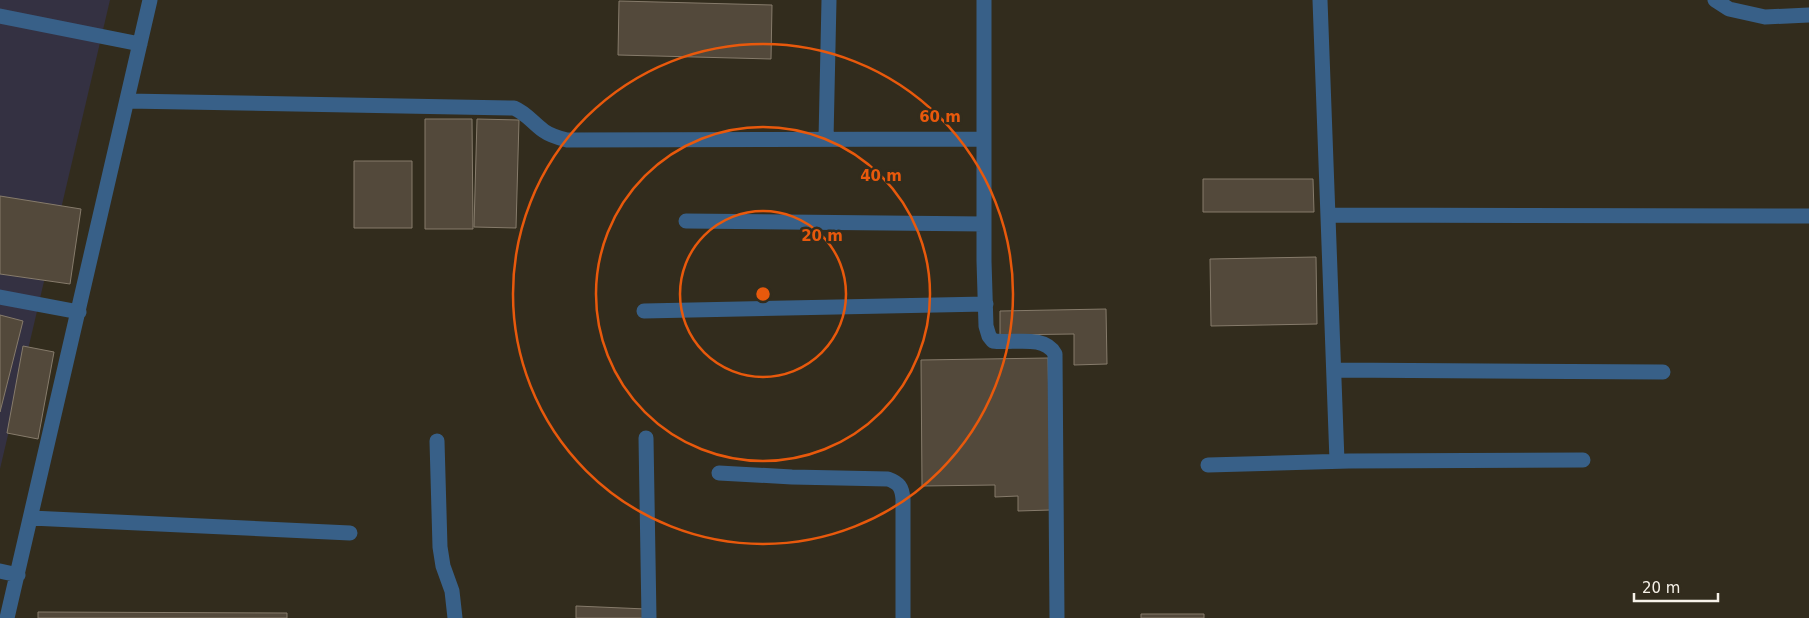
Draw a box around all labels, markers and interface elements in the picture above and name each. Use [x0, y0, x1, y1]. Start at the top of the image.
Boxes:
text: 60 m [919, 108, 961, 126]
text: 40 m [860, 167, 902, 185]
text: 20 m [801, 227, 843, 245]
centre of rings [754, 285, 772, 303]
scale bar [1634, 570, 1718, 602]
text: 20 m [1642, 579, 1680, 597]

